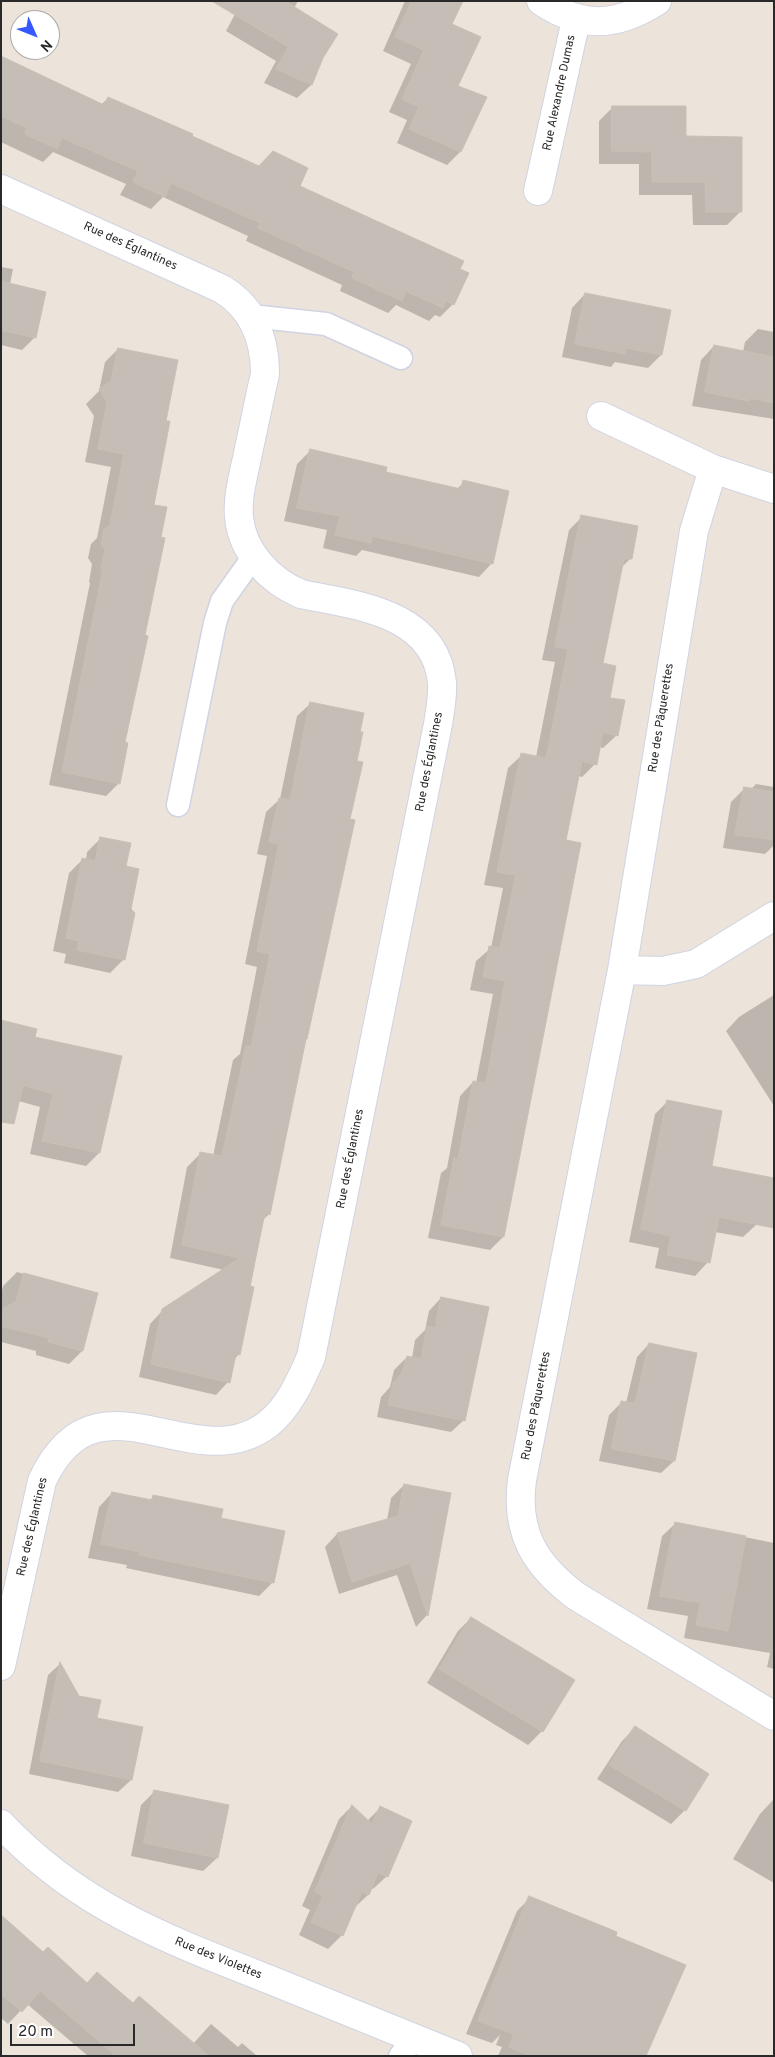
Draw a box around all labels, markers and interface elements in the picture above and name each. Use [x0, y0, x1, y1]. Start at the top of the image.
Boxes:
north arrow [10, 10, 60, 60]
street label: Rue Alexandre Dumas [541, 34, 579, 152]
text: N [36, 36, 55, 55]
street label: Rue des Églantines [81, 220, 179, 274]
street label: Rue des Pâquerettes [646, 662, 678, 774]
street label: Rue des Églantines [413, 711, 447, 813]
street label: Rue des Églantines [334, 1108, 368, 1210]
street label: Rue des Pâquerettes [519, 1350, 555, 1462]
street label: Rue des Églantines [15, 1476, 51, 1578]
street label: Rue des Violettes [172, 1935, 264, 1983]
scale bar [12, 2014, 138, 2046]
text: 20 m [18, 2023, 53, 2042]

